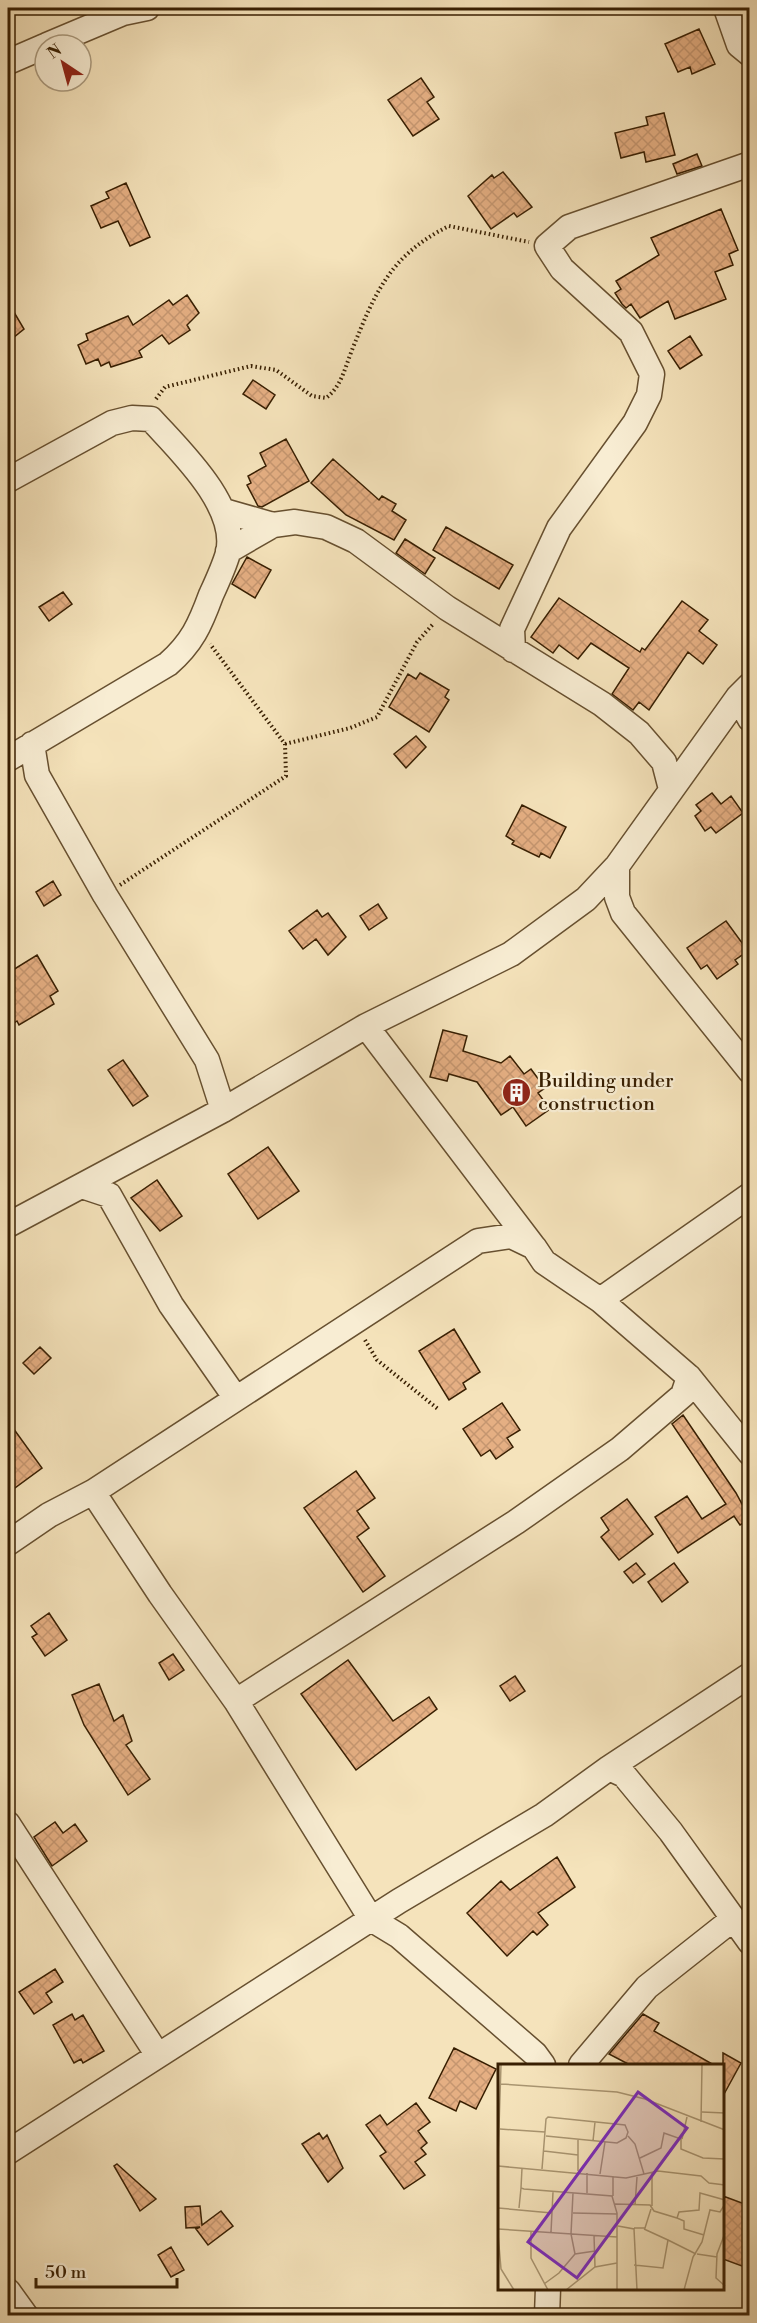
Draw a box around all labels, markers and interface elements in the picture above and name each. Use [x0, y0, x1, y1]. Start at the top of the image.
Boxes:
north arrow [33, 33, 93, 93]
text: N [44, 40, 66, 63]
place label: Building under construction [537, 1069, 674, 1117]
building icon: Building under construction [501, 1076, 533, 1108]
inset map [498, 2064, 724, 2290]
scale bar [36, 2251, 177, 2289]
text: 50 m [45, 2261, 87, 2284]

